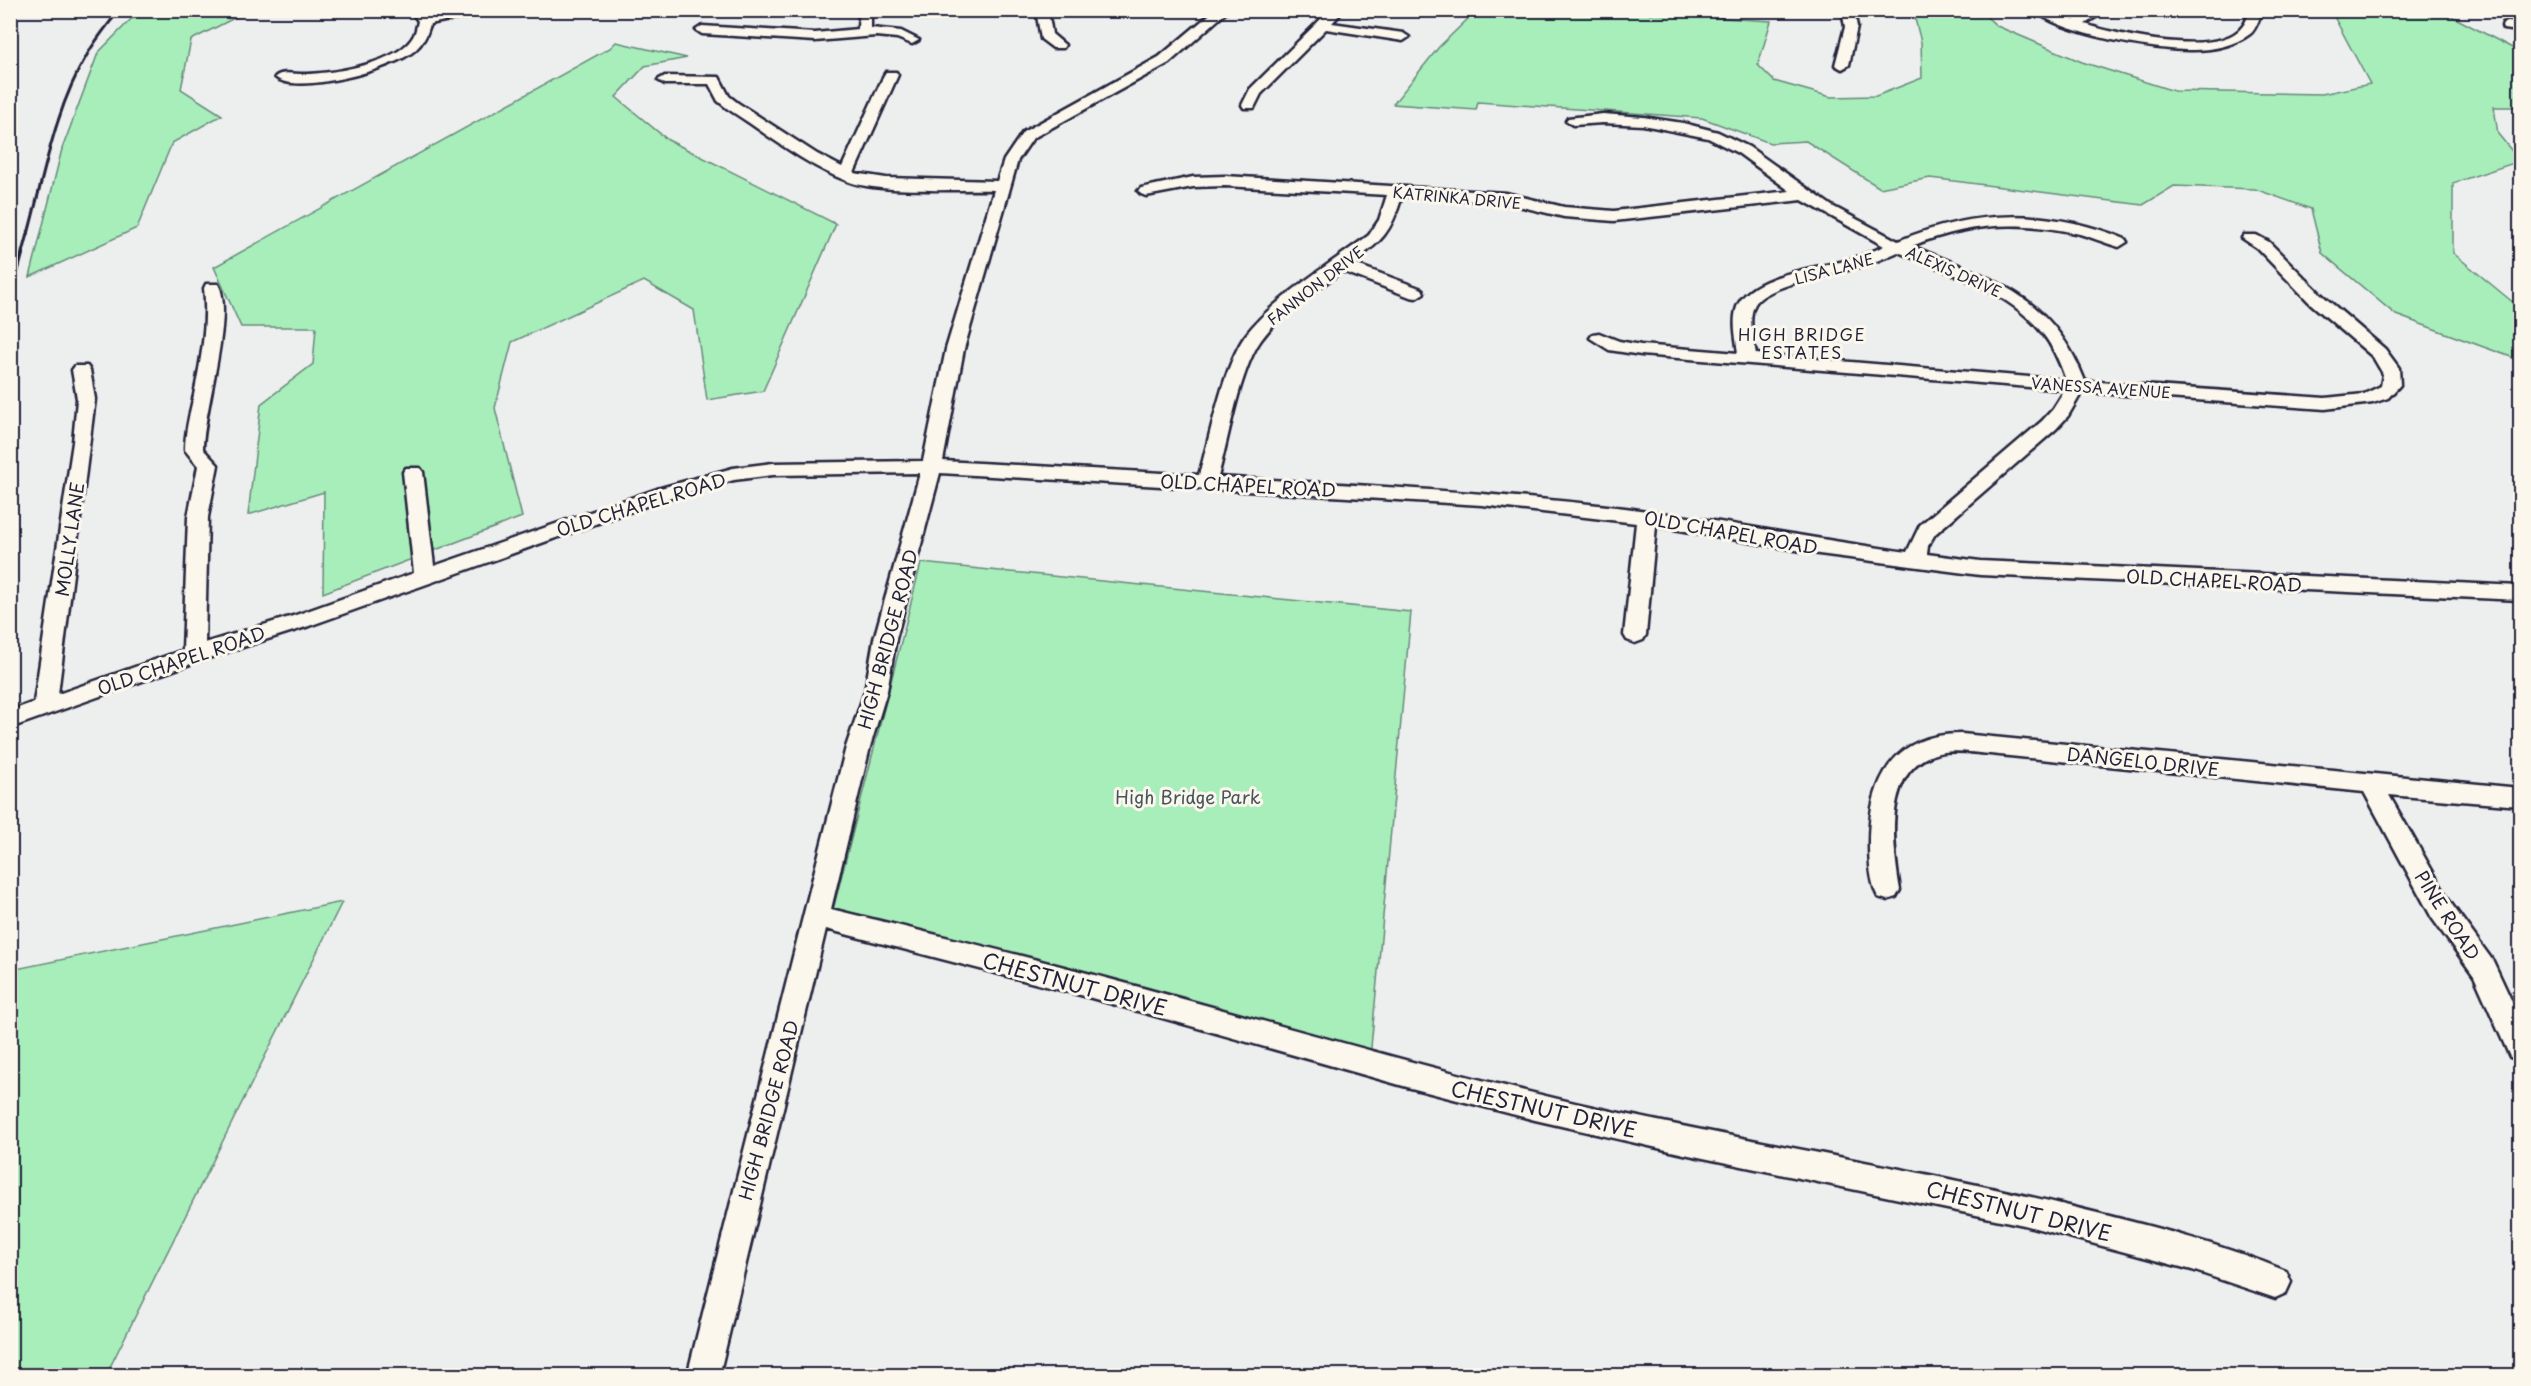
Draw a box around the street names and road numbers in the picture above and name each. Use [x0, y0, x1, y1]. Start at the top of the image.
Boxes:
street label: KATRINKA DRIVE [1392, 180, 1522, 214]
street label: FANNON DRIVE [1262, 240, 1368, 330]
street label: ALEXIS DRIVE [1903, 240, 2005, 302]
street label: LISA LANE [1792, 246, 1876, 290]
street label: VANESSA AVENUE [2031, 371, 2171, 403]
street label: OLD CHAPEL ROAD [553, 465, 729, 543]
street label: OLD CHAPEL ROAD [1159, 467, 1337, 503]
street label: MOLLY LANE [48, 480, 90, 598]
street label: OLD CHAPEL ROAD [1642, 503, 1820, 561]
street label: HIGH BRIDGE ROAD [850, 546, 924, 732]
street label: OLD CHAPEL ROAD [2125, 562, 2303, 598]
street label: OLD CHAPEL ROAD [93, 619, 269, 701]
street label: DANGELO DRIVE [2066, 740, 2220, 782]
street label: PINE ROAD [2409, 865, 2487, 965]
street label: CHESTNUT DRIVE [979, 943, 1171, 1023]
street label: HIGH BRIDGE ROAD [731, 1017, 805, 1203]
street label: CHESTNUT DRIVE [1448, 1071, 1640, 1145]
street label: CHESTNUT DRIVE [1923, 1172, 2115, 1248]

